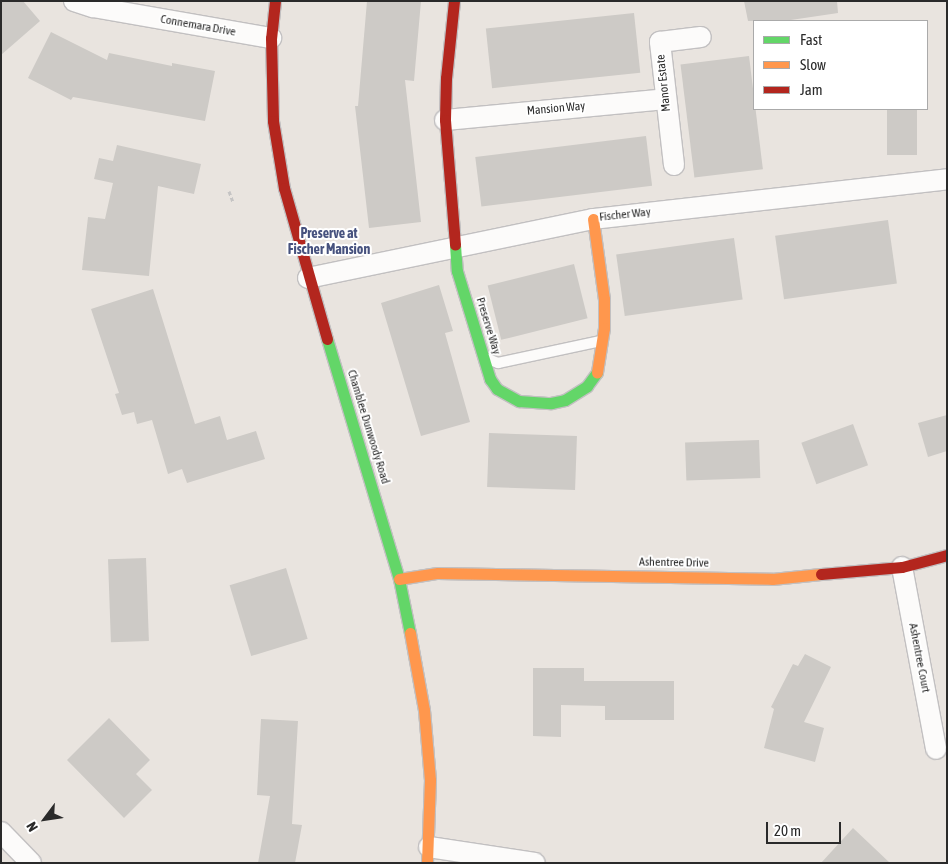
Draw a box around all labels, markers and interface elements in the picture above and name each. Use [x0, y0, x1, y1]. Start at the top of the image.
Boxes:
street label: Connemara Drive [159, 12, 237, 40]
legend [753, 20, 928, 110]
text: Fast [800, 31, 822, 48]
street label: Manor Estate [654, 54, 674, 112]
text: Slow [800, 56, 826, 73]
text: Jam [800, 81, 823, 98]
street label: Mansion Way [526, 99, 586, 119]
street label: Fischer Way [599, 205, 651, 225]
district label: Preserve at Fischer Mansion [288, 225, 370, 258]
street label: Preserve Way [473, 296, 503, 356]
street label: Chamblee Dunwoody Road [344, 368, 392, 486]
street label: Ashentree Drive [639, 555, 709, 571]
street label: Ashentree Court [905, 622, 933, 694]
north arrow [20, 794, 70, 844]
scale bar [768, 812, 843, 844]
text: N [23, 819, 41, 834]
text: 20 m [774, 822, 801, 839]

